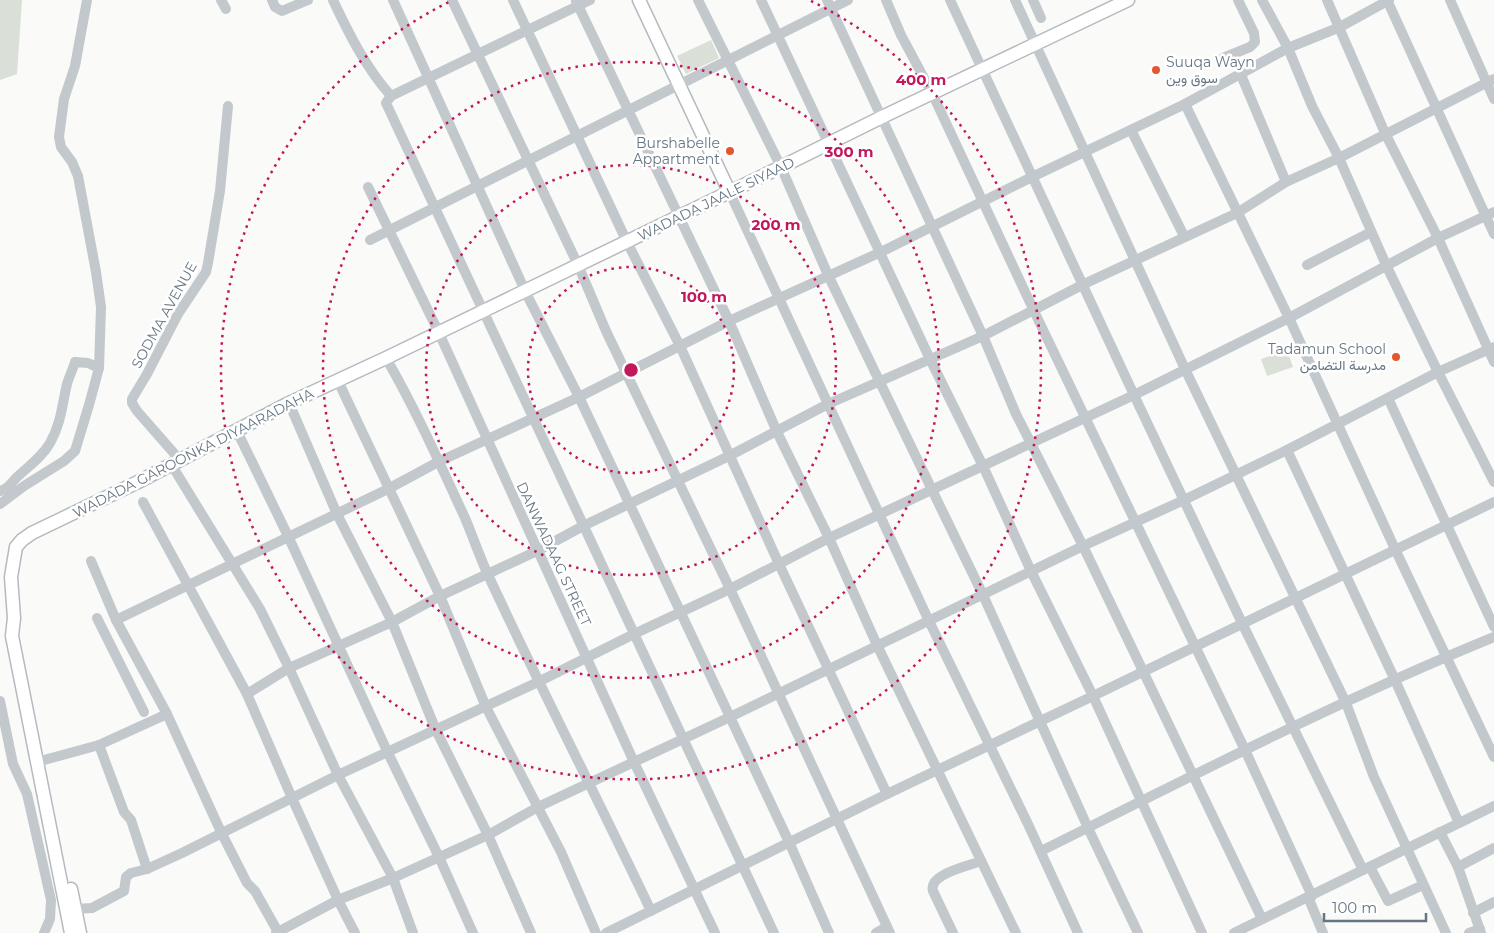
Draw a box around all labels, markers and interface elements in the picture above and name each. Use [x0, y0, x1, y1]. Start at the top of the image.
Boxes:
place label: Suuqa Wayn سوق وين [1166, 53, 1255, 87]
marker: Suuqa Wayn سوق وين [1150, 64, 1162, 76]
text: 400 m [896, 70, 946, 89]
place label: Burshabelle Appartment [633, 134, 720, 168]
text: 300 m [823, 142, 874, 161]
marker: Burshabelle Appartment [724, 145, 736, 157]
street label: WADADA JAALE SIYAAD [634, 153, 798, 245]
text: 200 m [751, 215, 801, 234]
street label: SODMA AVENUE [127, 258, 201, 372]
text: 100 m [681, 287, 727, 306]
place label: Tadamun School مدرسة التضامن [1268, 340, 1386, 374]
marker: Tadamun School مدرسة التضامن [1390, 351, 1402, 363]
centre of rings [622, 361, 640, 379]
street label: WADADA GAROONKA DIYAARADAHA [70, 384, 317, 522]
street label: DANWADAAG STREET [513, 479, 595, 629]
scale bar [1324, 890, 1426, 922]
text: 100 m [1332, 898, 1377, 917]

